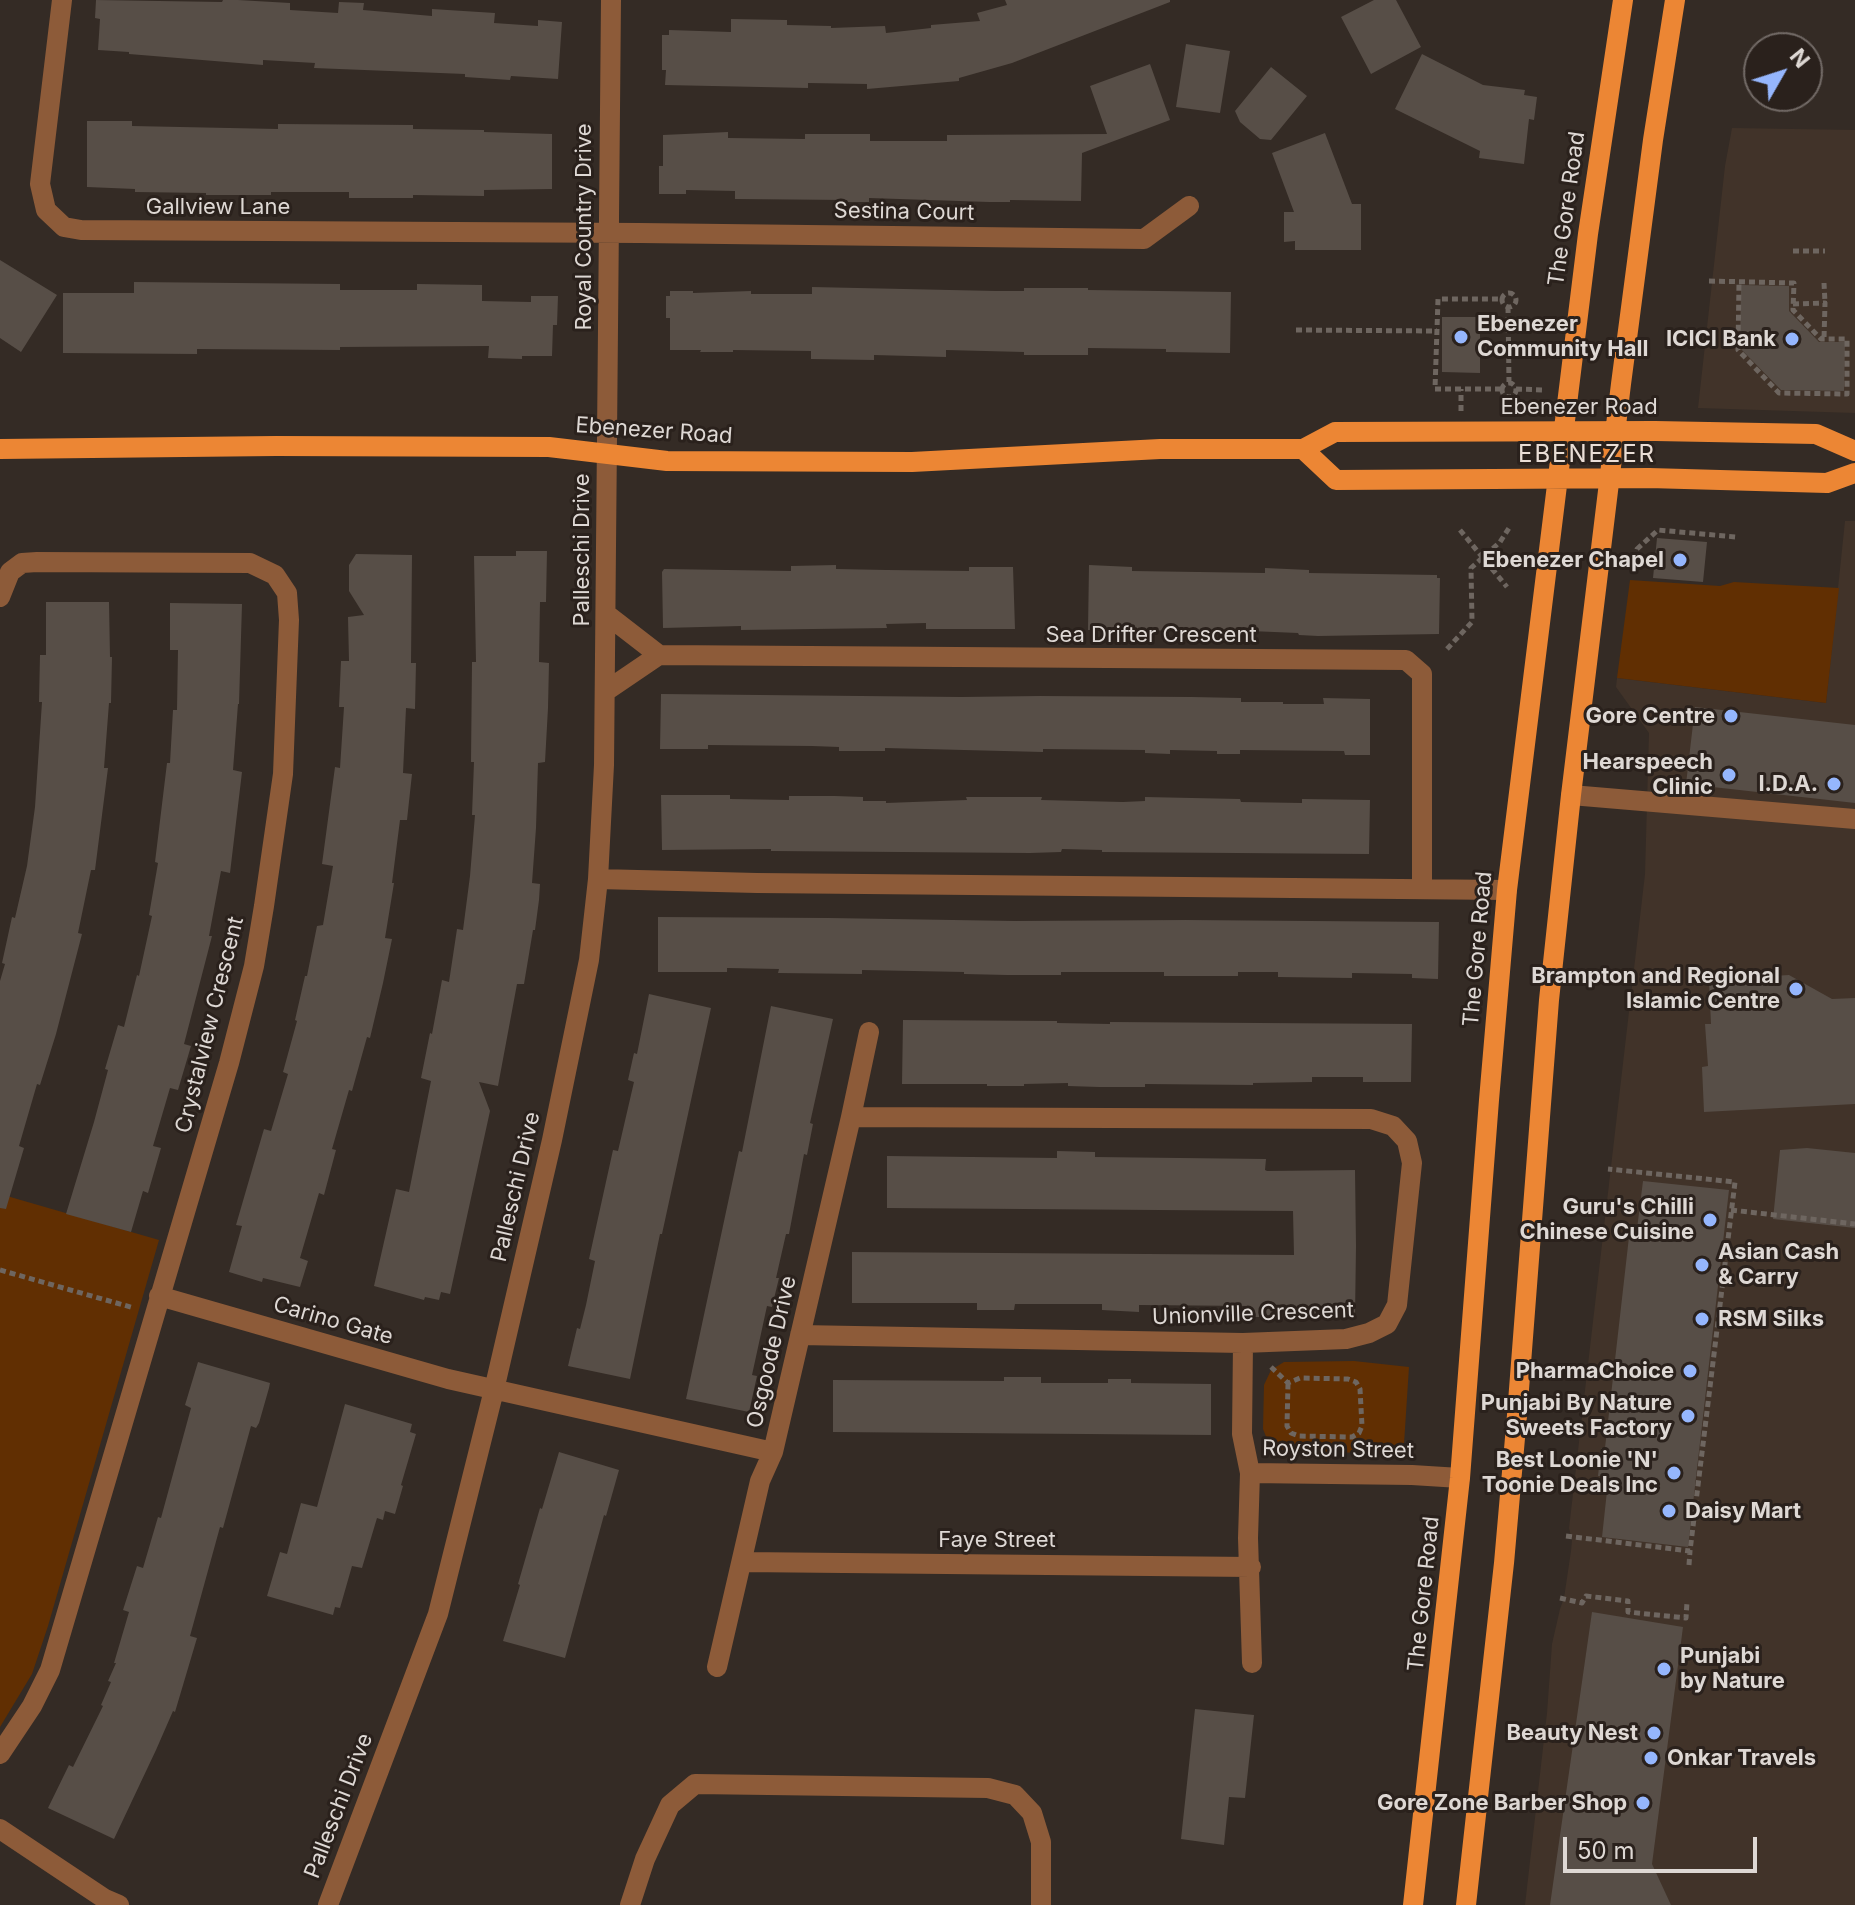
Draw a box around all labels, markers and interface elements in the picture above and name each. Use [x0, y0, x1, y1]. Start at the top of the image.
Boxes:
north arrow [1743, 32, 1823, 112]
text: N [1785, 43, 1815, 73]
street label: Royal Country Drive [571, 124, 597, 330]
street label: The Gore Road [1543, 130, 1591, 288]
street label: Gallview Lane [146, 194, 290, 220]
street label: Sestina Court [833, 198, 975, 226]
place label: Ebenezer Community Hall [1477, 311, 1648, 362]
place label: ICICI Bank [1666, 326, 1776, 352]
marker: Ebenezer Community Hall [1452, 328, 1470, 346]
marker: ICICI Bank [1783, 330, 1801, 348]
street label: Ebenezer Road [1500, 394, 1658, 420]
street label: Ebenezer Road [575, 412, 733, 450]
district label: EBENEZER [1518, 441, 1656, 469]
street label: Palleschi Drive [569, 473, 595, 627]
place label: Ebenezer Chapel [1482, 547, 1664, 573]
marker: Ebenezer Chapel [1671, 551, 1689, 569]
street label: Sea Drifter Crescent [1045, 622, 1257, 648]
place label: Gore Centre [1586, 703, 1715, 729]
marker: Gore Centre [1722, 707, 1740, 725]
place label: Hearspeech Clinic [1582, 749, 1713, 800]
marker: Hearspeech Clinic [1720, 766, 1738, 784]
place label: I.D.A. [1758, 771, 1818, 797]
marker: I.D.A. [1825, 775, 1843, 793]
street label: The Gore Road [1458, 870, 1498, 1028]
street label: Crystalview Crescent [170, 914, 250, 1136]
place label: Brampton and Regional Islamic Centre [1531, 963, 1780, 1014]
marker: Brampton and Regional Islamic Centre [1787, 980, 1805, 998]
street label: Palleschi Drive [486, 1109, 546, 1265]
place label: Guru's Chilli Chinese Cuisine [1520, 1194, 1694, 1246]
marker: Guru's Chilli Chinese Cuisine [1701, 1211, 1719, 1229]
place label: Asian Cash & Carry [1718, 1239, 1839, 1290]
marker: Asian Cash & Carry [1693, 1256, 1711, 1274]
street label: Osgoode Drive [742, 1273, 802, 1431]
street label: Carino Gate [270, 1291, 396, 1351]
street label: Unionville Crescent [1152, 1297, 1354, 1331]
place label: RSM Silks [1718, 1306, 1824, 1332]
marker: RSM Silks [1693, 1310, 1711, 1328]
place label: PharmaChoice [1516, 1358, 1674, 1384]
marker: PharmaChoice [1681, 1362, 1699, 1380]
place label: Punjabi By Nature Sweets Factory [1481, 1390, 1672, 1442]
marker: Punjabi By Nature Sweets Factory [1679, 1407, 1697, 1425]
street label: Royston Street [1262, 1435, 1414, 1465]
place label: Best Loonie 'N' Toonie Deals Inc [1482, 1447, 1658, 1498]
marker: Best Loonie 'N' Toonie Deals Inc [1665, 1464, 1683, 1482]
place label: Daisy Mart [1685, 1498, 1801, 1524]
marker: Daisy Mart [1660, 1502, 1678, 1520]
street label: The Gore Road [1403, 1515, 1445, 1673]
street label: Faye Street [938, 1527, 1056, 1553]
place label: Punjabi by Nature [1680, 1643, 1785, 1694]
marker: Punjabi by Nature [1655, 1660, 1673, 1678]
place label: Beauty Nest [1506, 1720, 1638, 1746]
marker: Beauty Nest [1645, 1724, 1663, 1742]
street label: Palleschi Drive [299, 1730, 379, 1882]
place label: Onkar Travels [1667, 1745, 1816, 1771]
marker: Onkar Travels [1642, 1749, 1660, 1767]
place label: Gore Zone Barber Shop [1377, 1790, 1627, 1816]
marker: Gore Zone Barber Shop [1634, 1794, 1652, 1812]
scale bar [1567, 1821, 1761, 1871]
text: 50 m [1577, 1836, 1635, 1865]

